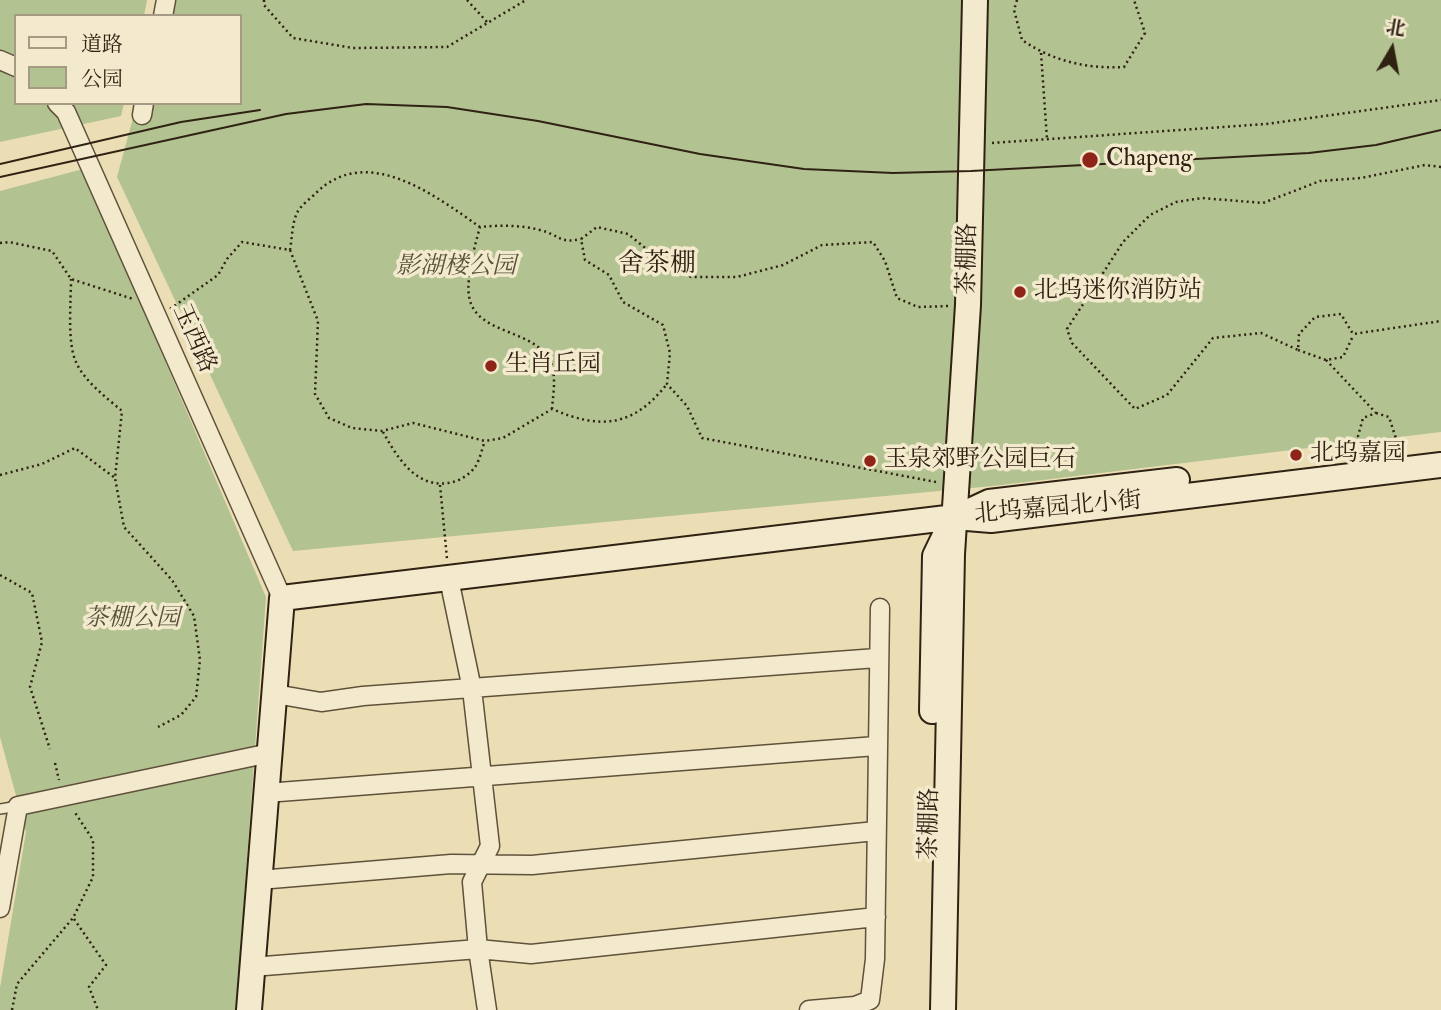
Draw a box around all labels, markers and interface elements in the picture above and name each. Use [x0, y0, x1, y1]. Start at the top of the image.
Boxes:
legend [14, 14, 242, 105]
north arrow [1357, 14, 1427, 84]
text: 北 [1384, 15, 1407, 42]
text: 道路 [81, 31, 123, 58]
text: 公园 [81, 66, 123, 93]
place label: Chapeng [1106, 146, 1192, 174]
marker: Chapeng [1080, 150, 1100, 170]
street label: 茶棚路 [954, 223, 984, 295]
district label: 舍茶棚 [618, 249, 696, 281]
park label: 影湖楼公园 [396, 254, 516, 282]
place label: 北坞迷你消防站 [1034, 278, 1202, 306]
marker: 北坞迷你消防站 [1012, 284, 1028, 300]
street label: 玉西路 [165, 300, 221, 378]
place label: 生肖丘园 [505, 352, 601, 380]
marker: 生肖丘园 [483, 358, 499, 374]
place label: 北坞嘉园 [1310, 441, 1406, 469]
place label: 玉泉郊野公园巨石 [884, 447, 1076, 475]
marker: 北坞嘉园 [1288, 447, 1304, 463]
marker: 玉泉郊野公园巨石 [862, 453, 878, 469]
street label: 北坞嘉园北小街 [973, 487, 1143, 531]
park label: 茶棚公园 [84, 606, 180, 634]
street label: 茶棚路 [916, 788, 946, 860]

